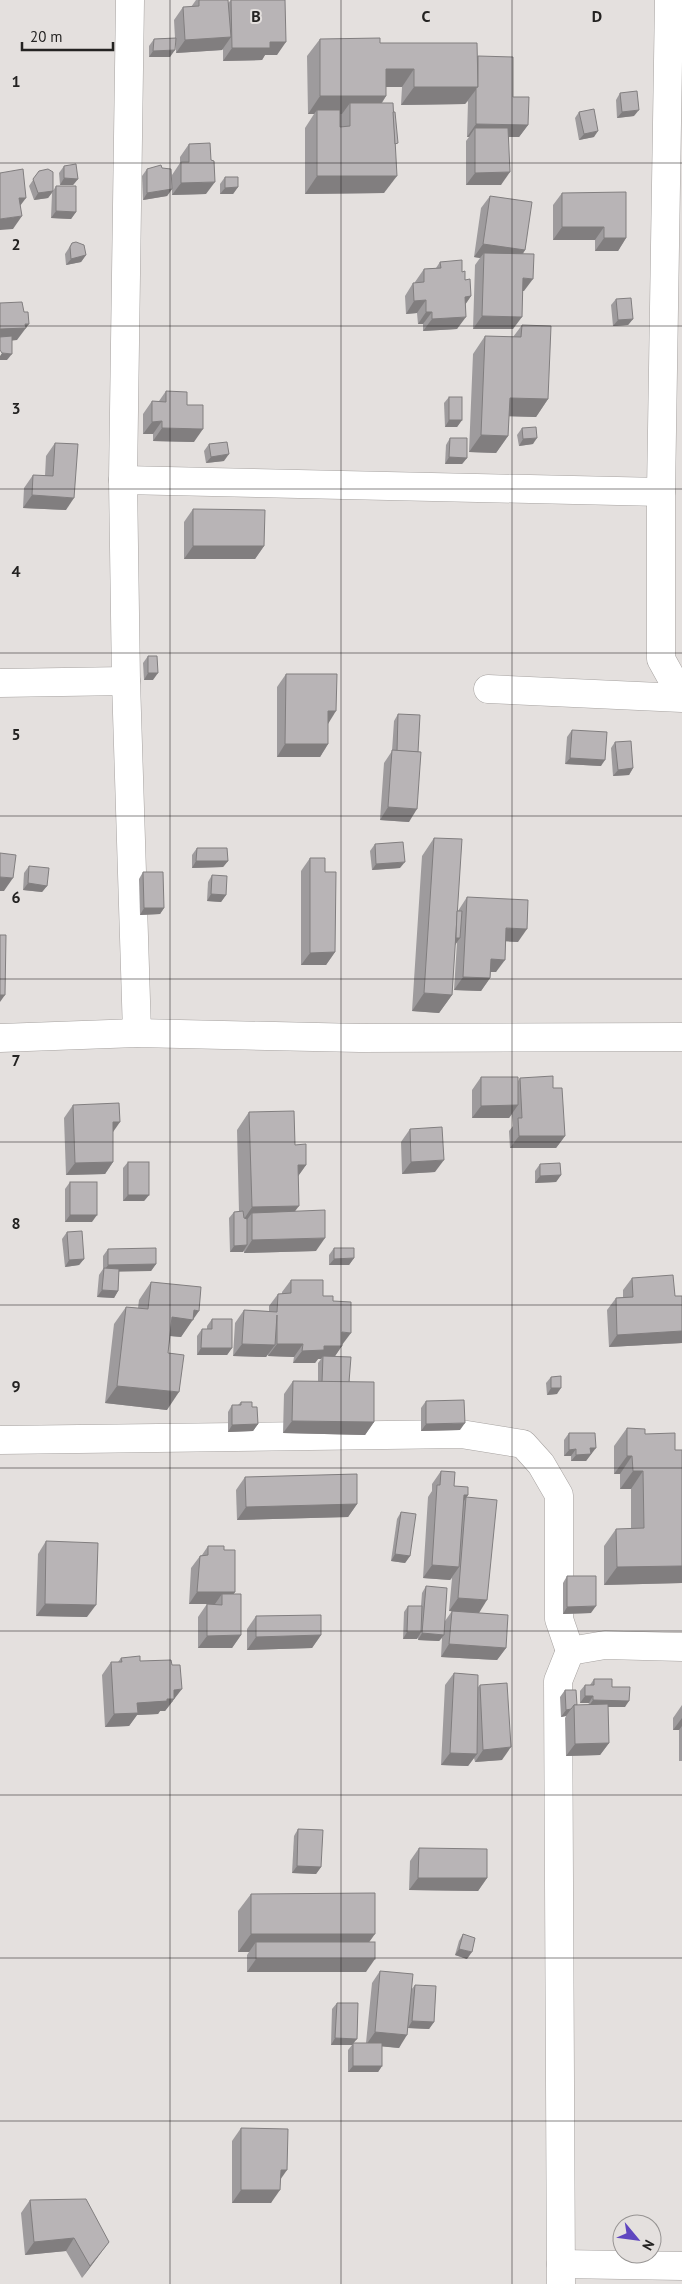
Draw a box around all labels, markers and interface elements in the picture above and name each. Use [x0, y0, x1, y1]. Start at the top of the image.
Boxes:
text: B [251, 6, 261, 26]
text: C [422, 6, 431, 26]
text: D [592, 6, 602, 26]
scale bar [22, 20, 114, 52]
text: 20 m [30, 27, 63, 46]
text: 1 [11, 71, 21, 91]
text: 2 [11, 234, 21, 254]
text: 3 [11, 398, 21, 418]
text: 4 [11, 561, 21, 581]
text: 5 [11, 724, 21, 744]
text: 6 [11, 887, 21, 907]
text: 7 [11, 1050, 21, 1070]
text: 8 [11, 1213, 21, 1233]
text: 9 [11, 1376, 21, 1396]
north arrow [612, 2214, 662, 2264]
text: N [638, 2237, 658, 2254]

